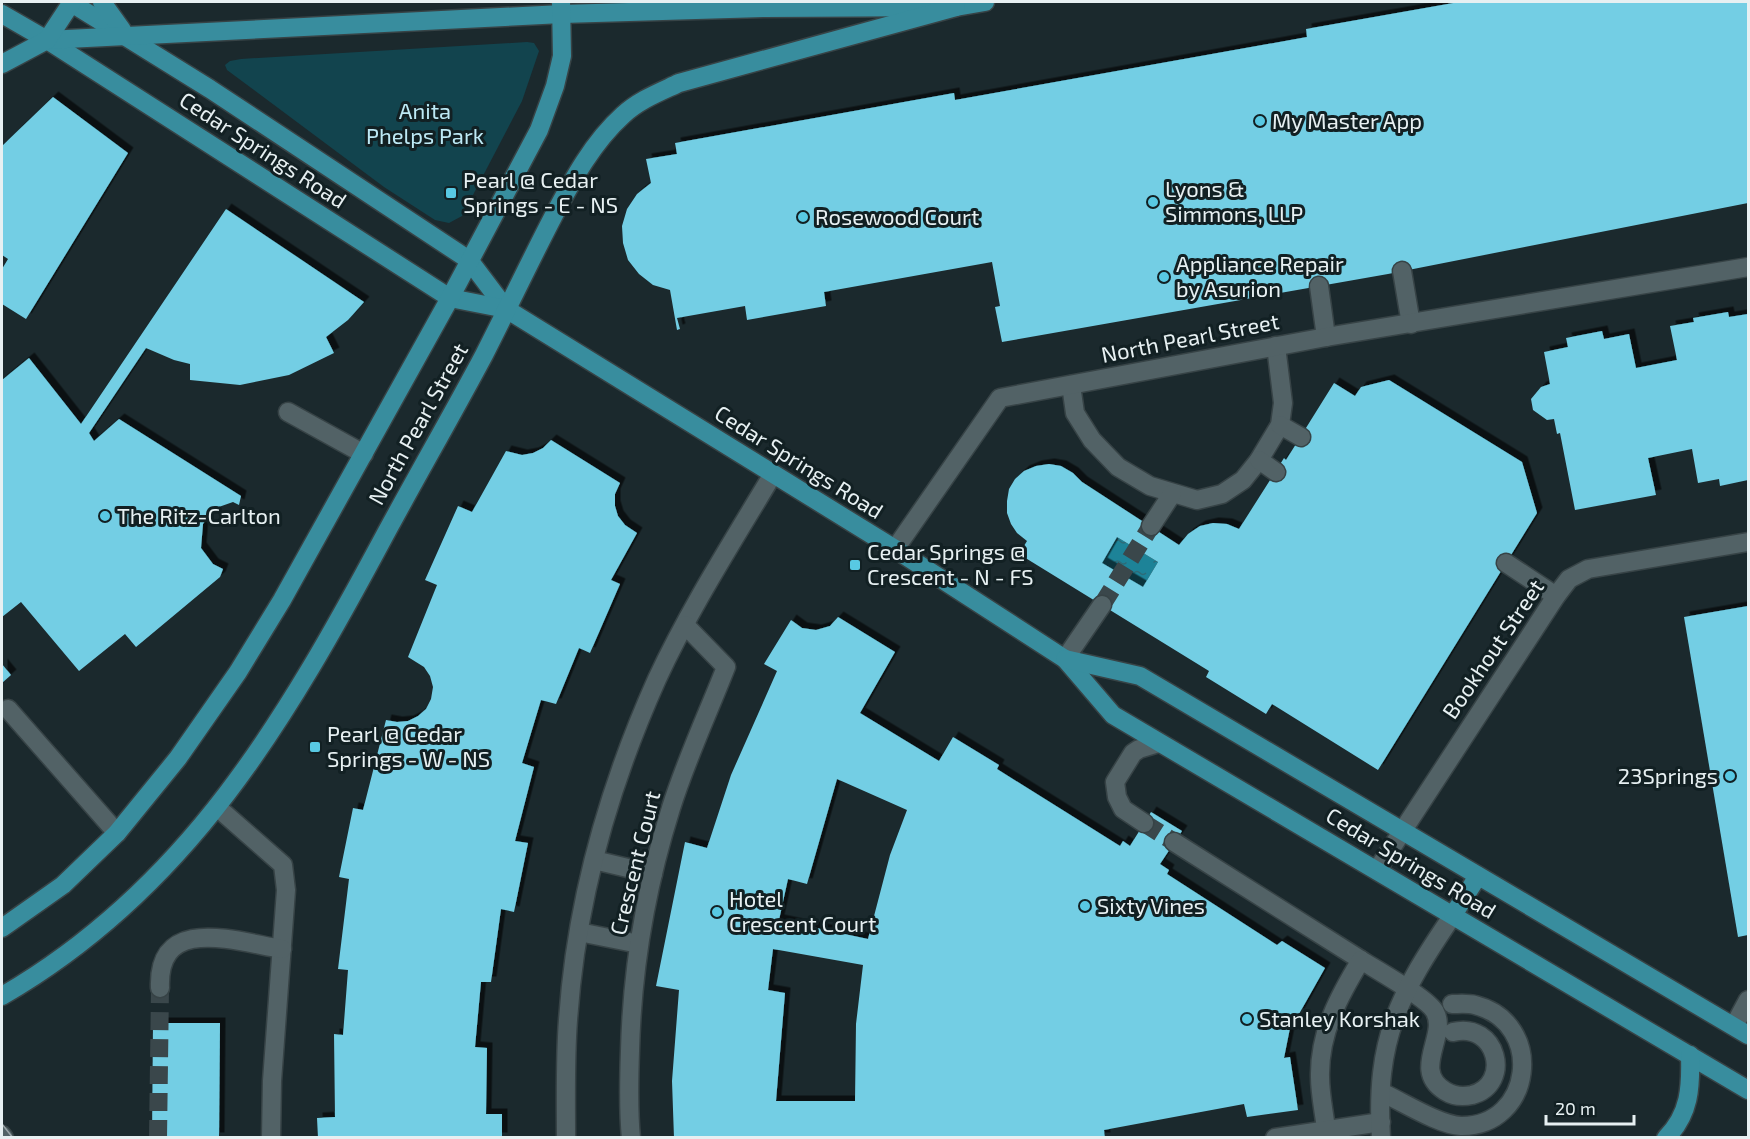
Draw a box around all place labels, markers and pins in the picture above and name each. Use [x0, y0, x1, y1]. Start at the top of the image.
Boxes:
place label: My Master App [1272, 107, 1422, 133]
marker: My Master App [1253, 114, 1267, 128]
place label: Pearl @ Cedar Springs - E - NS [463, 166, 618, 217]
place label: Lyons & Simmons, LLP [1165, 175, 1303, 226]
marker: Pearl @ Cedar Springs - E - NS [444, 186, 458, 200]
marker: Lyons & Simmons, LLP [1146, 195, 1160, 209]
place label: Rosewood Court [815, 203, 979, 229]
marker: Rosewood Court [796, 210, 810, 224]
place label: Appliance Repair by Asurion [1176, 250, 1344, 301]
marker: Appliance Repair by Asurion [1157, 270, 1171, 284]
place label: The Ritz-Carlton [117, 502, 281, 528]
marker: The Ritz-Carlton [98, 509, 112, 523]
place label: Cedar Springs @ Crescent - N - FS [867, 538, 1034, 589]
marker: Cedar Springs @ Crescent - N - FS [848, 558, 862, 572]
place label: Pearl @ Cedar Springs - W - NS [327, 720, 490, 771]
marker: Pearl @ Cedar Springs - W - NS [308, 740, 322, 754]
place label: 23Springs [1618, 762, 1718, 788]
marker: 23Springs [1723, 769, 1737, 783]
place label: Hotel Crescent Court [729, 885, 876, 936]
place label: Sixty Vines [1097, 892, 1205, 918]
marker: Sixty Vines [1078, 899, 1092, 913]
marker: Hotel Crescent Court [710, 905, 724, 919]
place label: Stanley Korshak [1259, 1005, 1420, 1031]
marker: Stanley Korshak [1240, 1012, 1254, 1026]

